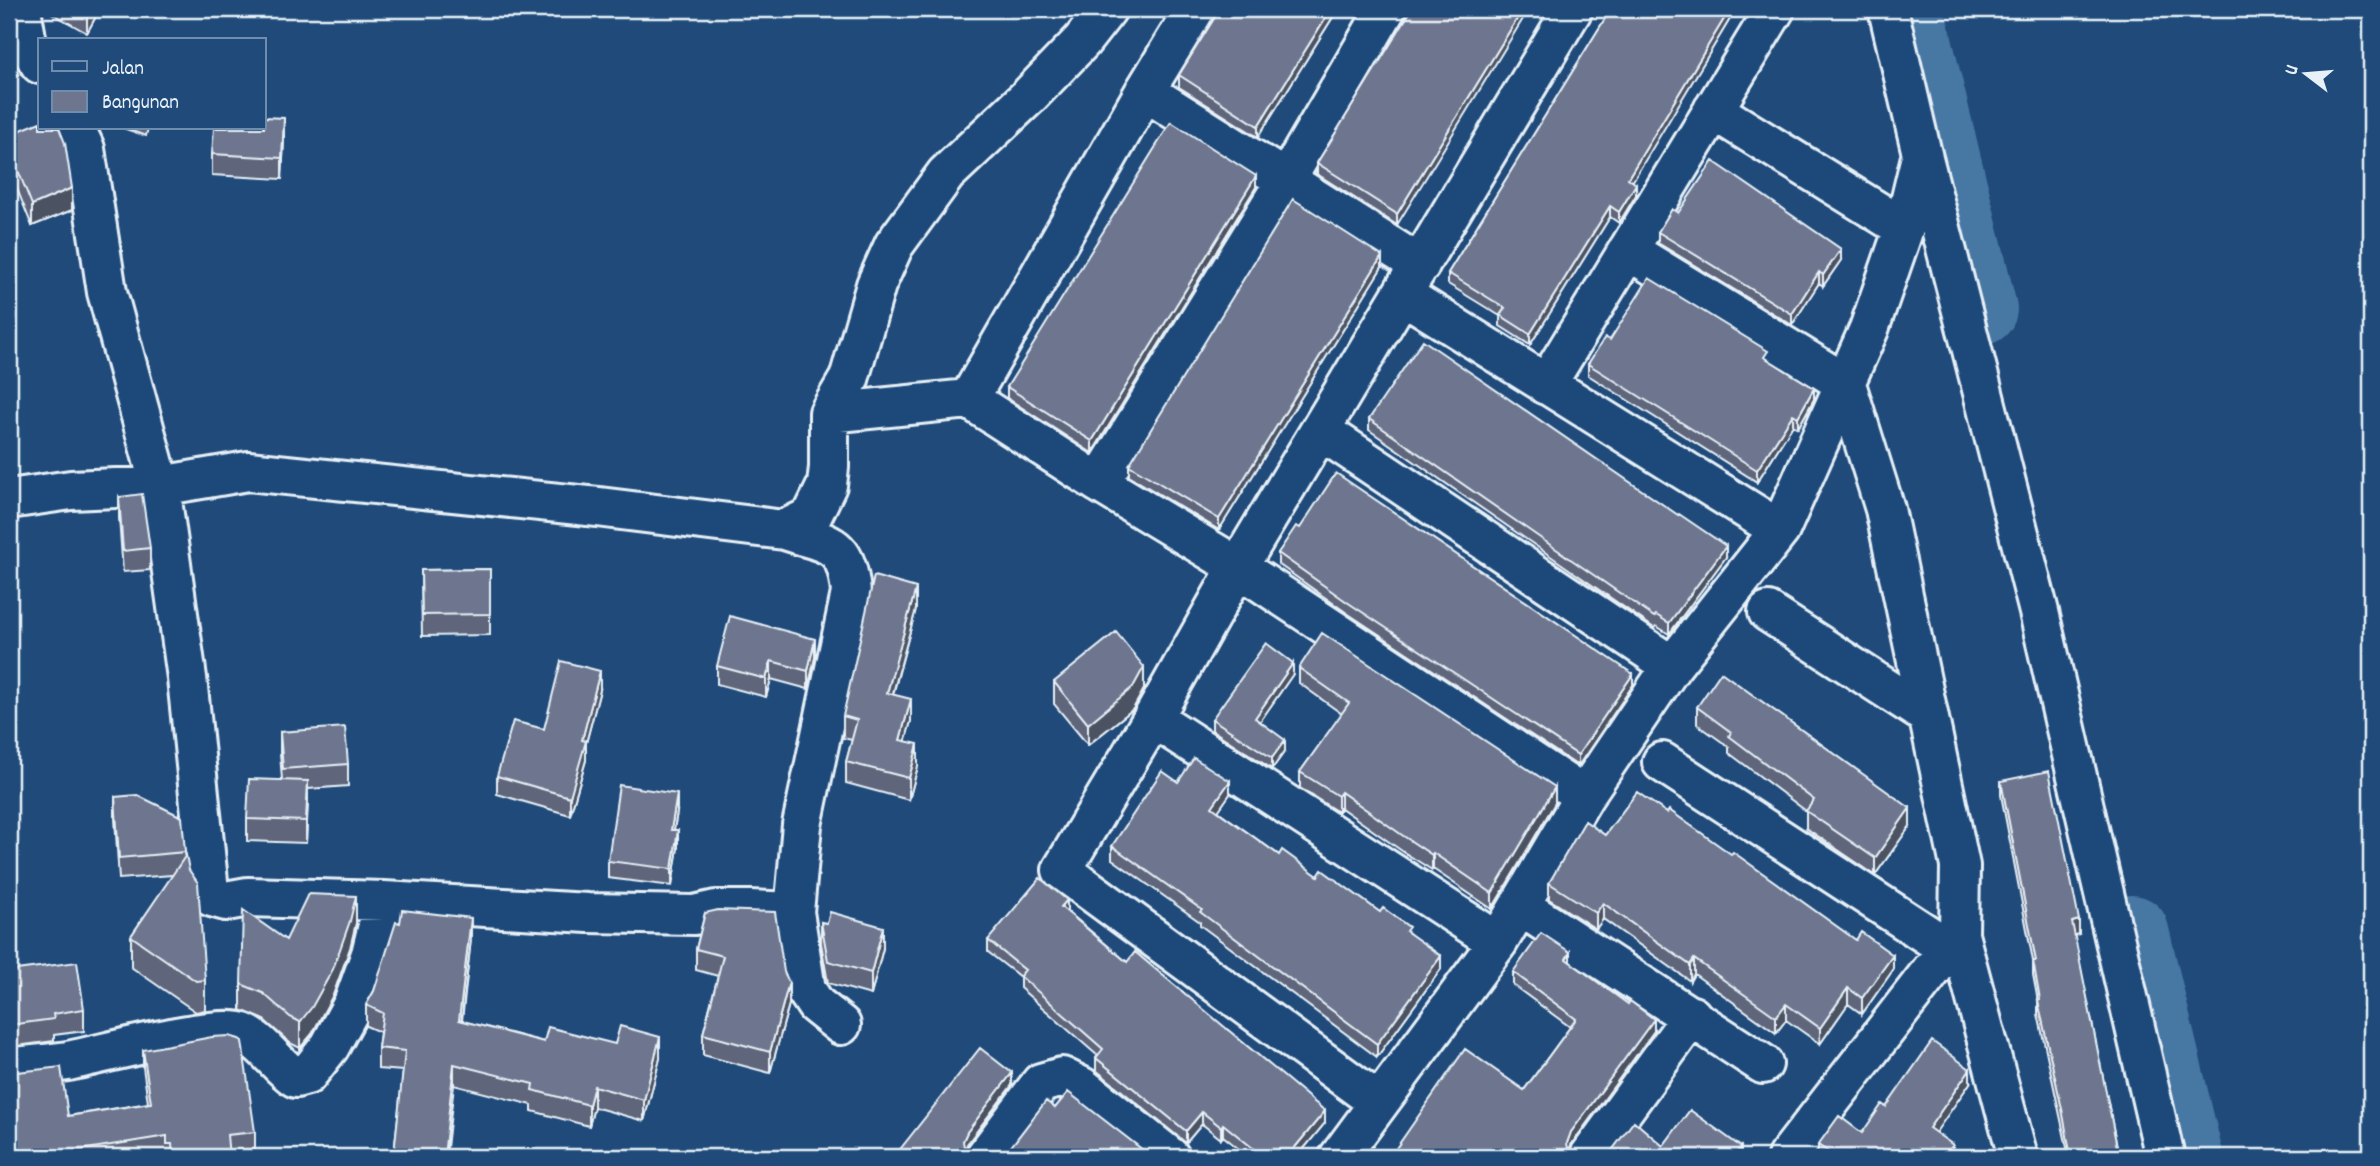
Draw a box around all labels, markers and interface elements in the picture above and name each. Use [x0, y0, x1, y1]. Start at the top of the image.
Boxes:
legend [38, 38, 266, 130]
north arrow [2272, 38, 2342, 108]
text: Jalan [102, 55, 144, 85]
text: U [2279, 62, 2307, 78]
text: Bangunan [102, 89, 179, 119]

